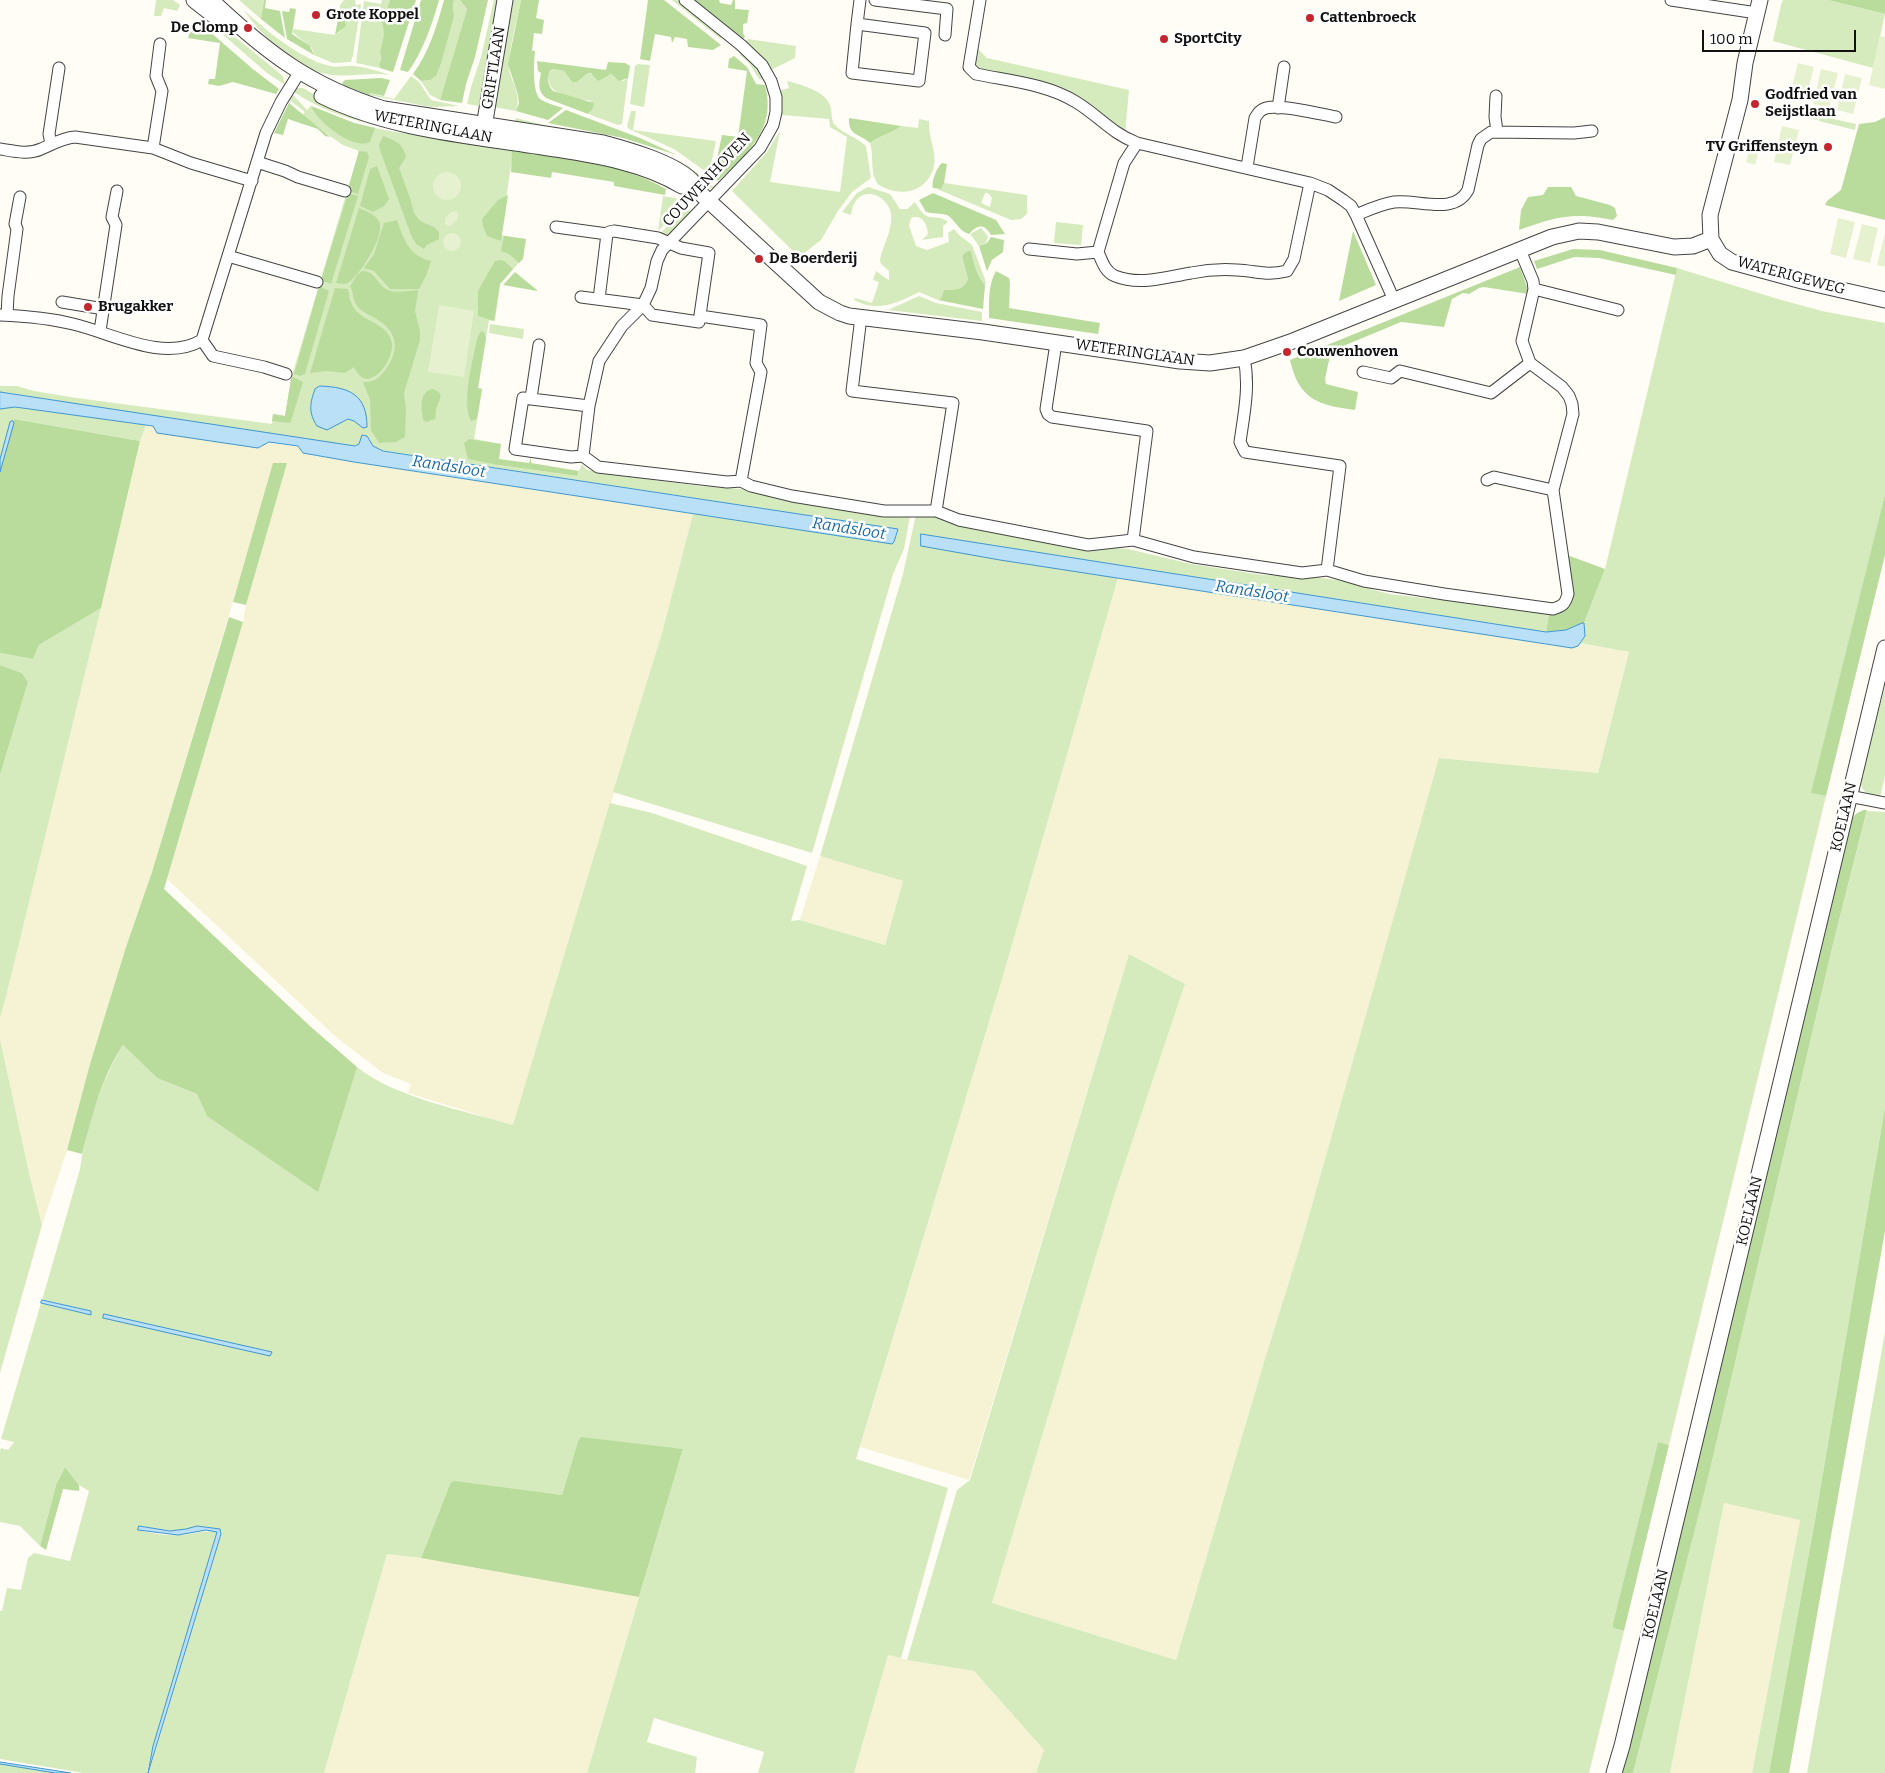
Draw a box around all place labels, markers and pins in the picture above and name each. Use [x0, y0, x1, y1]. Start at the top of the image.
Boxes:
place label: Grote Koppel [326, 6, 419, 24]
marker: Grote Koppel [310, 9, 322, 21]
place label: Cattenbroeck [1320, 9, 1416, 27]
marker: Cattenbroeck [1304, 12, 1316, 24]
place label: De Clomp [171, 19, 238, 37]
marker: De Clomp [242, 22, 254, 34]
place label: SportCity [1174, 30, 1242, 48]
marker: SportCity [1158, 33, 1170, 45]
place label: Godfried van Seijstlaan [1765, 86, 1857, 121]
marker: Godfried van Seijstlaan [1749, 98, 1761, 110]
place label: TV Griffensteyn [1706, 138, 1818, 156]
marker: TV Griffensteyn [1822, 141, 1834, 153]
place label: De Boerderij [769, 250, 857, 268]
marker: De Boerderij [753, 253, 765, 265]
place label: Brugakker [98, 298, 173, 316]
marker: Brugakker [82, 301, 94, 313]
place label: Couwenhoven [1297, 343, 1398, 361]
marker: Couwenhoven [1281, 346, 1293, 358]

